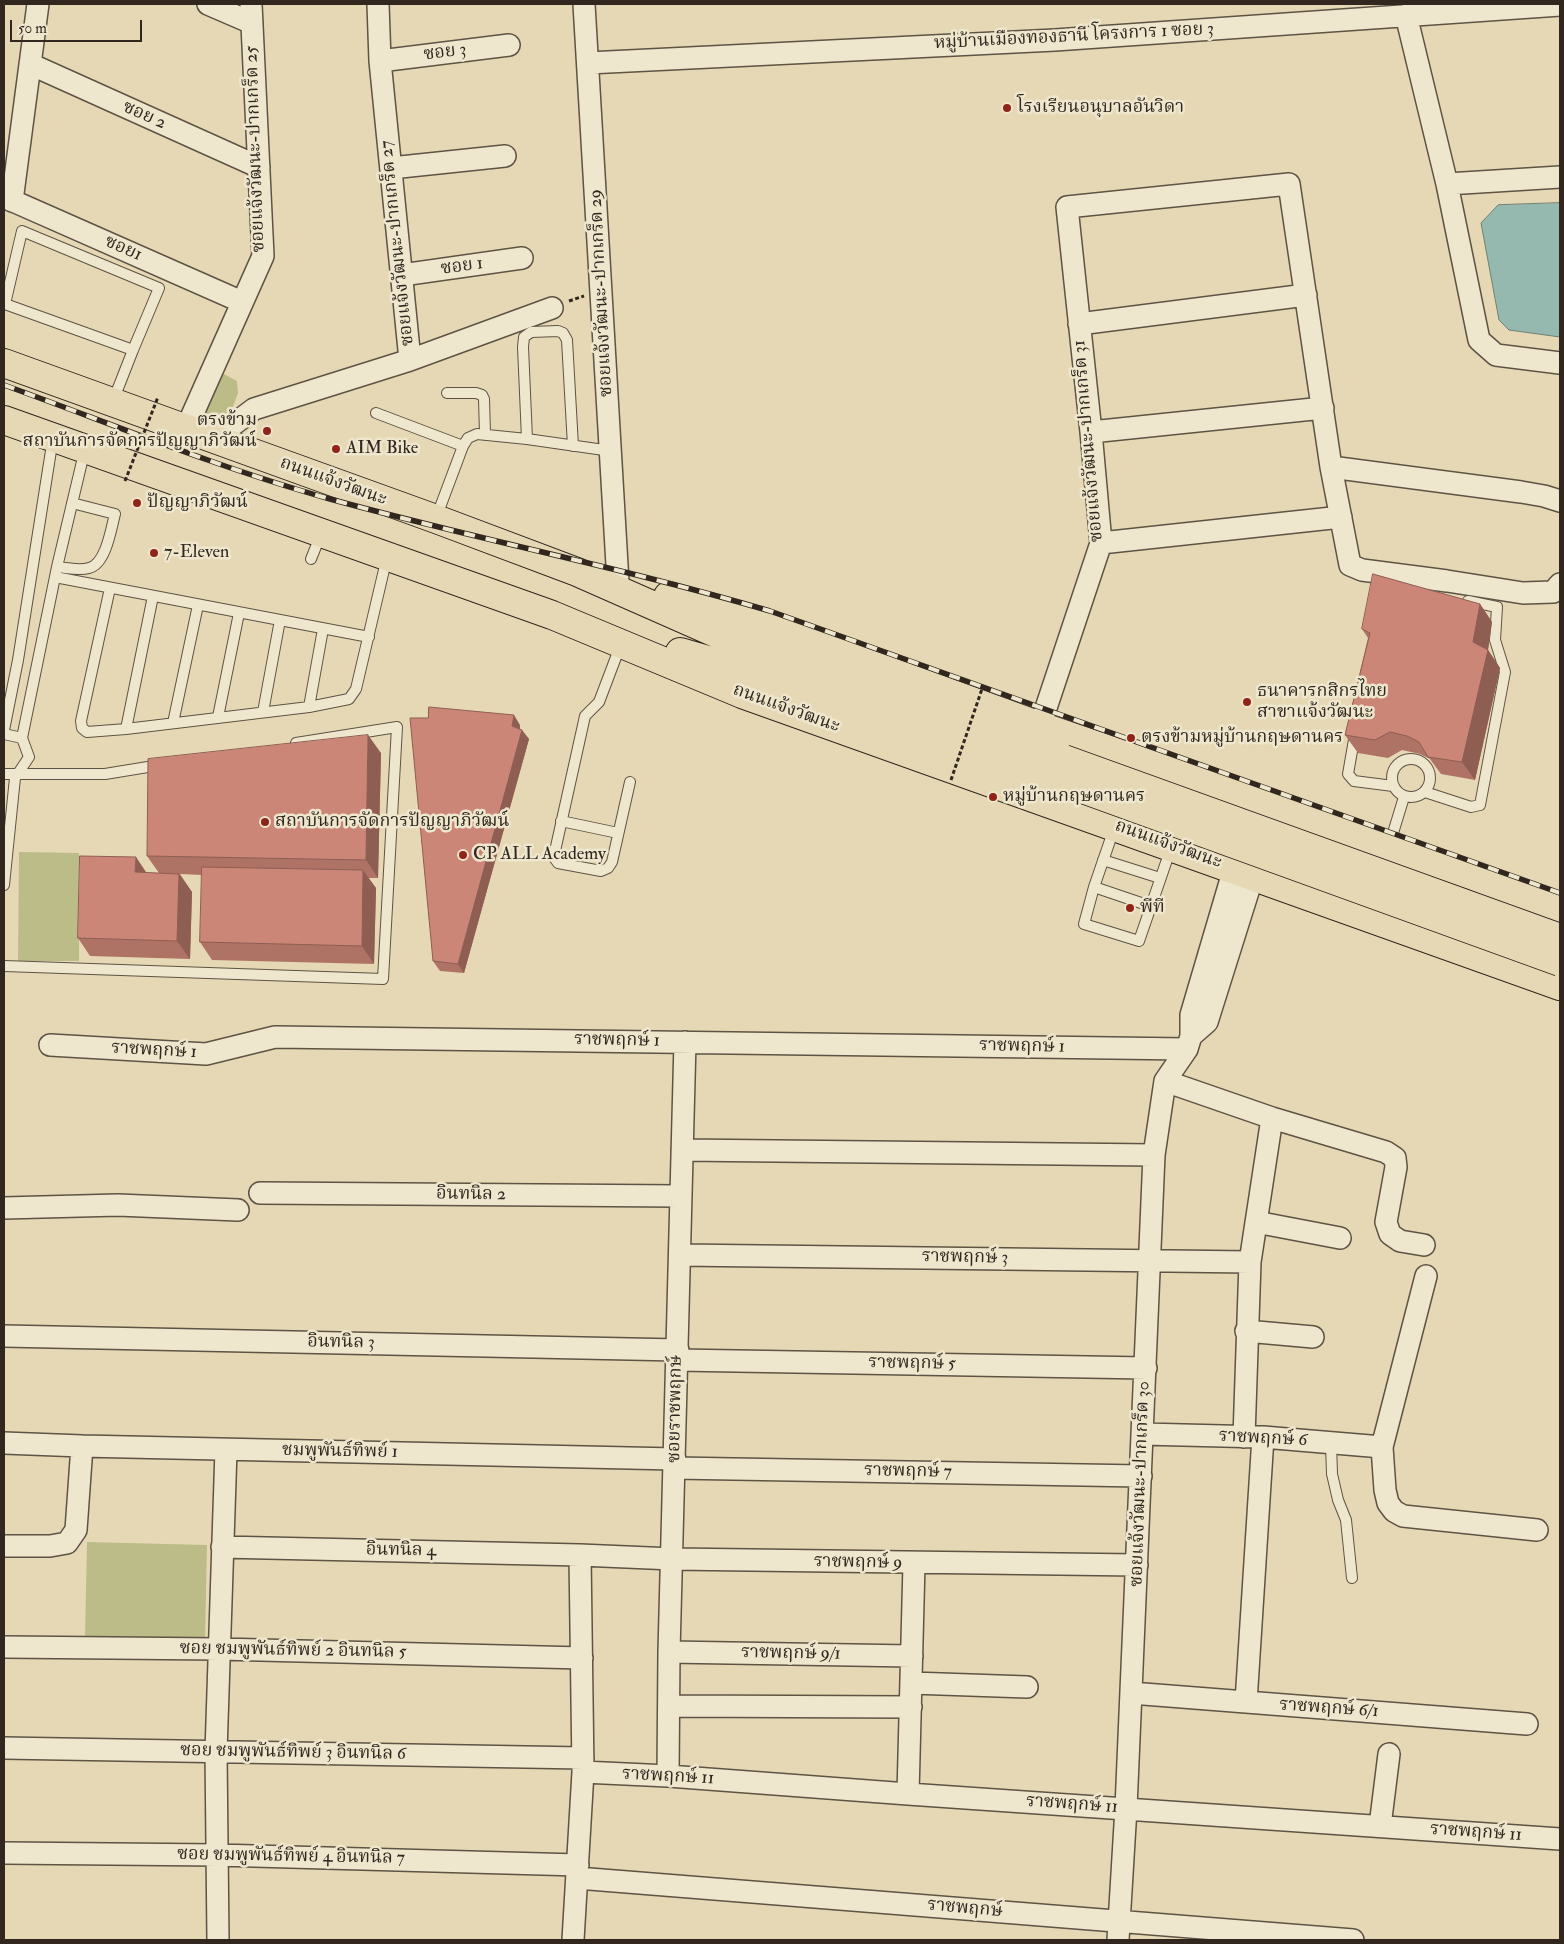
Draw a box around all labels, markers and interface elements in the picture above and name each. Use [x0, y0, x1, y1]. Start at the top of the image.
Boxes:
scale bar [12, 10, 145, 42]
text: 50 m [18, 19, 47, 38]
street label: หมู่บ้านเมืองทองธานี โครงการ 1 ซอย 3 [934, 19, 1214, 55]
street label: ซอย 3 [422, 40, 468, 66]
street label: ซอยแจ้งวัฒนะ-ปากเกร็ด 25 [242, 45, 270, 253]
street label: ซอย 2 [119, 97, 169, 135]
place label: โรงเรียนอนุบาลอันวิดา [1017, 97, 1184, 119]
marker: โรงเรียนอนุบาลอันวิดา [1001, 102, 1013, 114]
street label: ซอยแจ้งวัฒนะ-ปากเกร็ด 27 [376, 139, 420, 347]
street label: ซอยแจ้งวัฒนะ-ปากเกร็ด 29 [586, 189, 618, 397]
street label: ซอย1 [101, 231, 145, 267]
street label: ซอย 1 [440, 253, 484, 281]
street label: ซอยแจ้งวัฒนะ-ปากเกร็ด 31 [1069, 339, 1109, 543]
place label: ตรงข้าม สถาบันการจัดการปัญญาภิวัฒน์ [23, 410, 257, 452]
marker: ตรงข้าม สถาบันการจัดการปัญญาภิวัฒน์ [261, 425, 273, 437]
place label: AIM Bike [346, 438, 418, 460]
marker: AIM Bike [330, 443, 342, 455]
street label: ถนนแจ้งวัฒนะ [277, 453, 389, 511]
place label: ปัญญาภิวัฒน์ [147, 492, 248, 514]
marker: ปัญญาภิวัฒน์ [131, 497, 143, 509]
place label: 7-Eleven [164, 542, 229, 564]
marker: 7-Eleven [148, 547, 160, 559]
street label: ถนนแจ้งวัฒนะ [730, 680, 842, 738]
place label: ธนาคารกสิกรไทย สาขาแจ้งวัฒนะ [1257, 681, 1387, 724]
marker: ธนาคารกสิกรไทย สาขาแจ้งวัฒนะ [1241, 696, 1253, 708]
place label: ตรงข้ามหมู่บ้านกฤษดานคร [1141, 727, 1343, 749]
marker: ตรงข้ามหมู่บ้านกฤษดานคร [1125, 732, 1137, 744]
place label: หมู่บ้านกฤษดานคร [1003, 786, 1145, 808]
marker: หมู่บ้านกฤษดานคร [987, 791, 999, 803]
place label: สถาบันการจัดการปัญญาภิวัฒน์ [275, 811, 509, 833]
marker: สถาบันการจัดการปัญญาภิวัฒน์ [259, 816, 271, 828]
street label: ถนนแจ้งวัฒนะ [1112, 816, 1224, 874]
place label: CP ALL Academy [473, 844, 606, 866]
marker: CP ALL Academy [457, 849, 469, 861]
place label: พีที [1140, 897, 1165, 919]
marker: พีที [1124, 902, 1136, 914]
street label: ราชพฤกษ์ 1 [574, 1029, 660, 1053]
street label: ราชพฤกษ์ 1 [979, 1035, 1065, 1059]
street label: ราชพฤกษ์ 1 [111, 1038, 197, 1064]
street label: อินทนิล 2 [436, 1184, 506, 1206]
street label: ราชพฤกษ์ 3 [922, 1246, 1008, 1270]
street label: อินทนิล 3 [307, 1332, 375, 1354]
street label: ราชพฤกษ์ 5 [868, 1352, 956, 1376]
street label: ซอยราชพฤกษ์ [664, 1355, 688, 1463]
street label: ซอยแจ้งวัฒนะ-ปากเกร็ด 30 [1127, 1381, 1155, 1587]
street label: ราชพฤกษ์ 6 [1218, 1426, 1308, 1452]
street label: ชมพูพันธ์ทิพย์ 1 [282, 1440, 398, 1464]
street label: ราชพฤกษ์ 7 [864, 1460, 952, 1484]
street label: อินทนิล 4 [366, 1540, 436, 1562]
street label: ราชพฤกษ์ 9 [814, 1551, 902, 1575]
street label: ซอย ชมพูพันธ์ทิพย์ 2 อินทนิล 5 [179, 1638, 407, 1664]
street label: ราชพฤกษ์ 9/1 [741, 1642, 841, 1666]
street label: ราชพฤกษ์ 6/1 [1279, 1695, 1379, 1723]
street label: ซอย ชมพูพันธ์ทิพย์ 3 อินทนิล 6 [180, 1740, 406, 1766]
street label: ราชพฤกษ์ 11 [621, 1764, 715, 1790]
street label: ราชพฤกษ์ 11 [1025, 1791, 1119, 1819]
street label: ราชพฤกษ์ 11 [1429, 1819, 1523, 1847]
street label: ซอย ชมพูพันธ์ทิพย์ 4 อินทนิล 7 [177, 1844, 405, 1870]
street label: ราชพฤกษ์ [926, 1895, 1004, 1923]

